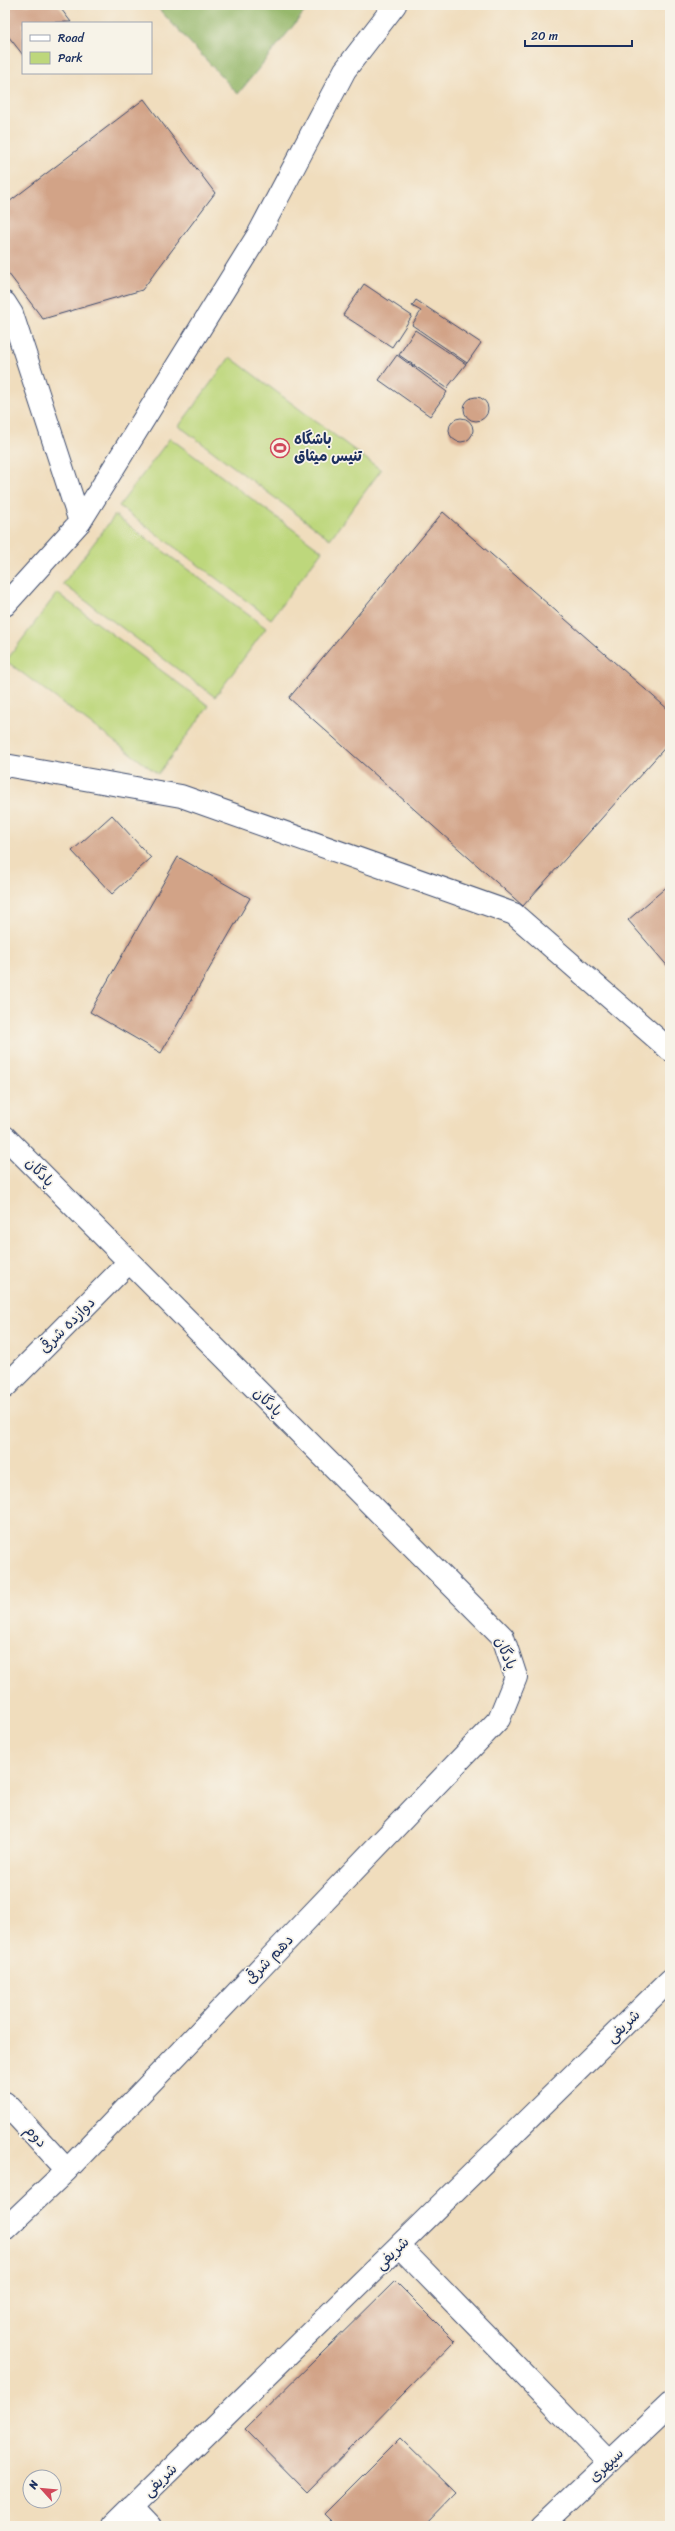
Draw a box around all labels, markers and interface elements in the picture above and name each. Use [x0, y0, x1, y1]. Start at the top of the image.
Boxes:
legend [22, 22, 152, 74]
scale bar [525, 22, 632, 48]
text: 20 m [531, 25, 558, 47]
text: Road [58, 27, 85, 49]
text: Park [58, 47, 83, 69]
place label: باشگاه تنيس ميثاق [294, 426, 363, 469]
sports icon: باشگاه تنيس ميثاق [269, 437, 291, 459]
street label: پادگان [19, 1151, 61, 1193]
street label: دوازده شرقی [32, 1290, 102, 1360]
street label: پادگان [247, 1381, 289, 1423]
street label: پادگان [487, 1632, 525, 1674]
street label: دهم شرقی [238, 1928, 300, 1990]
street label: شریفی [600, 2003, 646, 2049]
street label: دوم [18, 2118, 54, 2154]
street label: شریفی [369, 2230, 415, 2276]
street label: سپهری [582, 2441, 630, 2489]
street label: شریفی [137, 2457, 183, 2503]
north arrow [22, 2469, 62, 2509]
text: N [23, 2477, 44, 2493]

